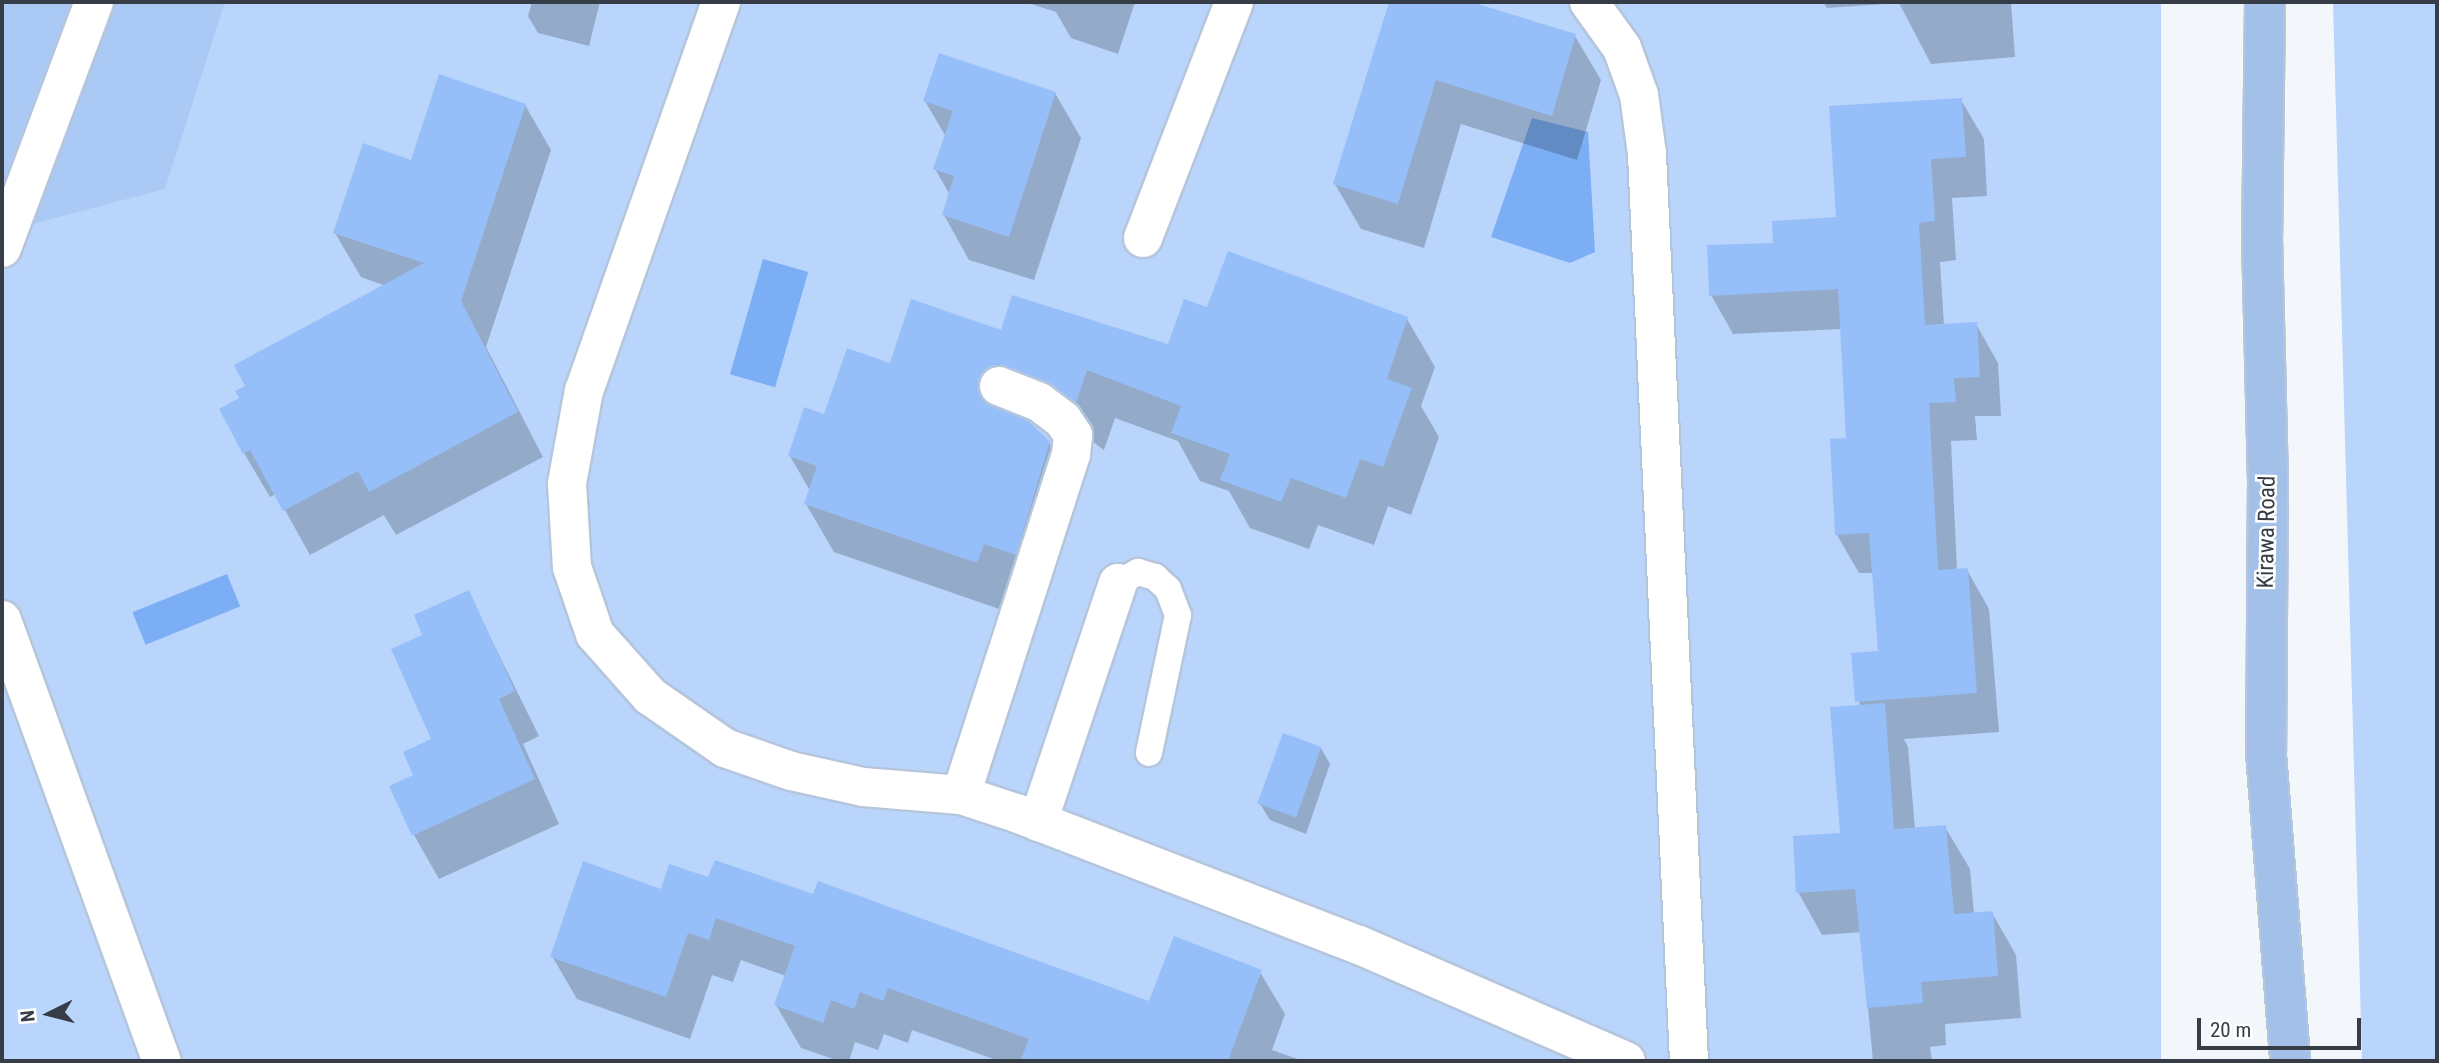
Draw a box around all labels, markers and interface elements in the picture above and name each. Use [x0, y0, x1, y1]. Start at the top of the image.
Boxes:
street label: Kirawa Road [2252, 475, 2282, 589]
north arrow [14, 979, 84, 1049]
scale bar [2201, 1004, 2366, 1048]
text: N [16, 1009, 40, 1023]
text: 20 m [2210, 1018, 2251, 1042]

